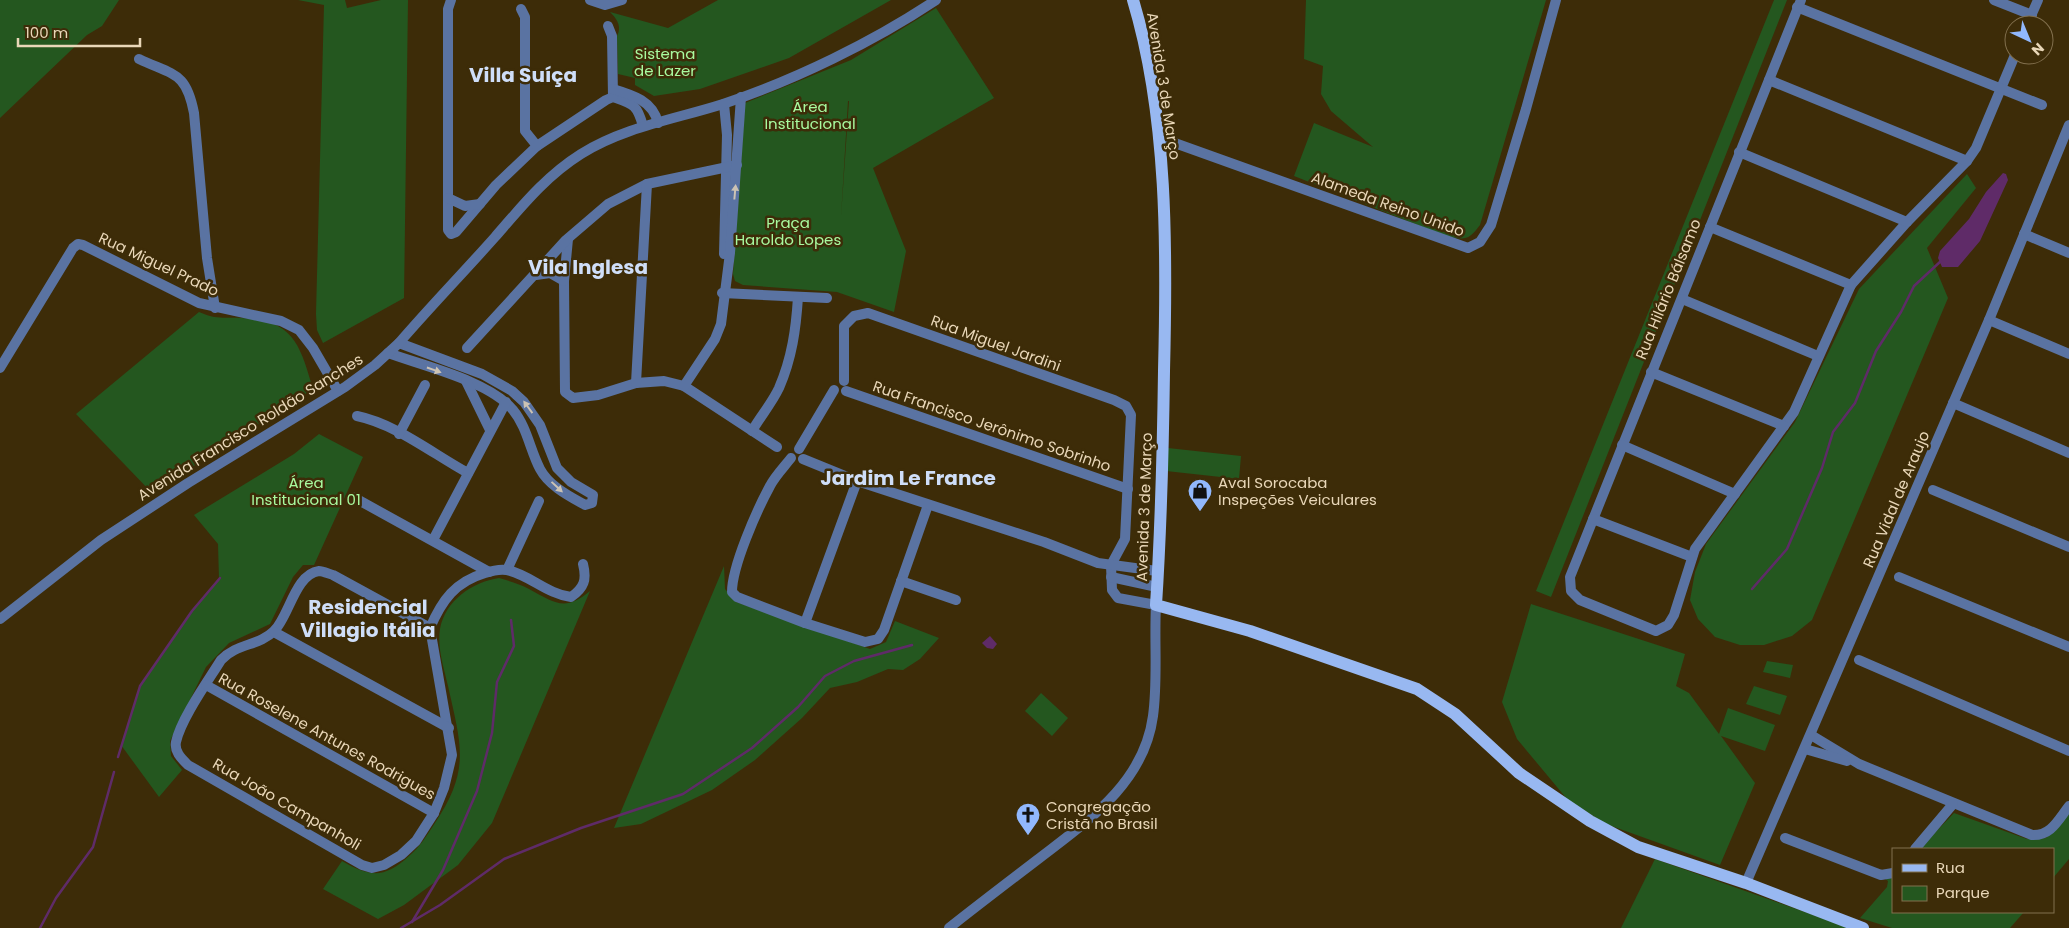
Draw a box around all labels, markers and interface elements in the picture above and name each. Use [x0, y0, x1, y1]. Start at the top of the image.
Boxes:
street label: Avenida 3 de Março [1142, 11, 1186, 161]
scale bar [18, 15, 140, 47]
north arrow [2004, 15, 2054, 65]
text: 100 m [25, 22, 68, 43]
text: N [2027, 39, 2049, 60]
park label: Sistema de Lazer [634, 43, 696, 81]
district label: Villa Suíça [469, 61, 577, 89]
park label: Área Institucional [764, 96, 856, 134]
street label: Alameda Reino Unido [1309, 167, 1467, 241]
one-way arrow [731, 184, 739, 200]
park label: Praça Haroldo Lopes [735, 212, 841, 250]
street label: Rua Hilário Bálsamo [1630, 216, 1706, 362]
street label: Rua Miguel Prado [95, 227, 223, 301]
district label: Vila Inglesa [528, 253, 648, 281]
street label: Rua Miguel Jardini [928, 310, 1064, 376]
street label: Avenida Francisco Roldão Sanches [133, 349, 367, 505]
one-way arrow [427, 366, 442, 374]
street label: Rua Francisco Jerônimo Sobrinho [870, 375, 1114, 477]
one-way arrow [523, 401, 533, 414]
street label: Rua Vidal de Araujo [1858, 427, 1934, 571]
street label: Avenida 3 de Março [1131, 432, 1157, 582]
district label: Jardim Le France [820, 464, 996, 492]
park label: Área Institucional 01 [251, 472, 361, 510]
place label: Aval Sorocaba Inspeções Veiculares [1218, 472, 1377, 510]
shop icon: Aval Sorocaba Inspeções Veiculares [1187, 478, 1213, 512]
one-way arrow [551, 481, 563, 493]
district label: Residencial Villagio Itália [300, 593, 436, 644]
street label: Rua Roselene Antunes Rodrigues [215, 667, 439, 805]
street label: Rua João Campanholi [209, 753, 365, 855]
place label: Congregação Cristã no Brasil [1046, 796, 1158, 834]
church icon: Congregação Cristã no Brasil [1015, 802, 1041, 836]
legend [1892, 848, 2054, 913]
text: Rua [1936, 857, 1965, 878]
text: Parque [1936, 882, 1989, 903]

